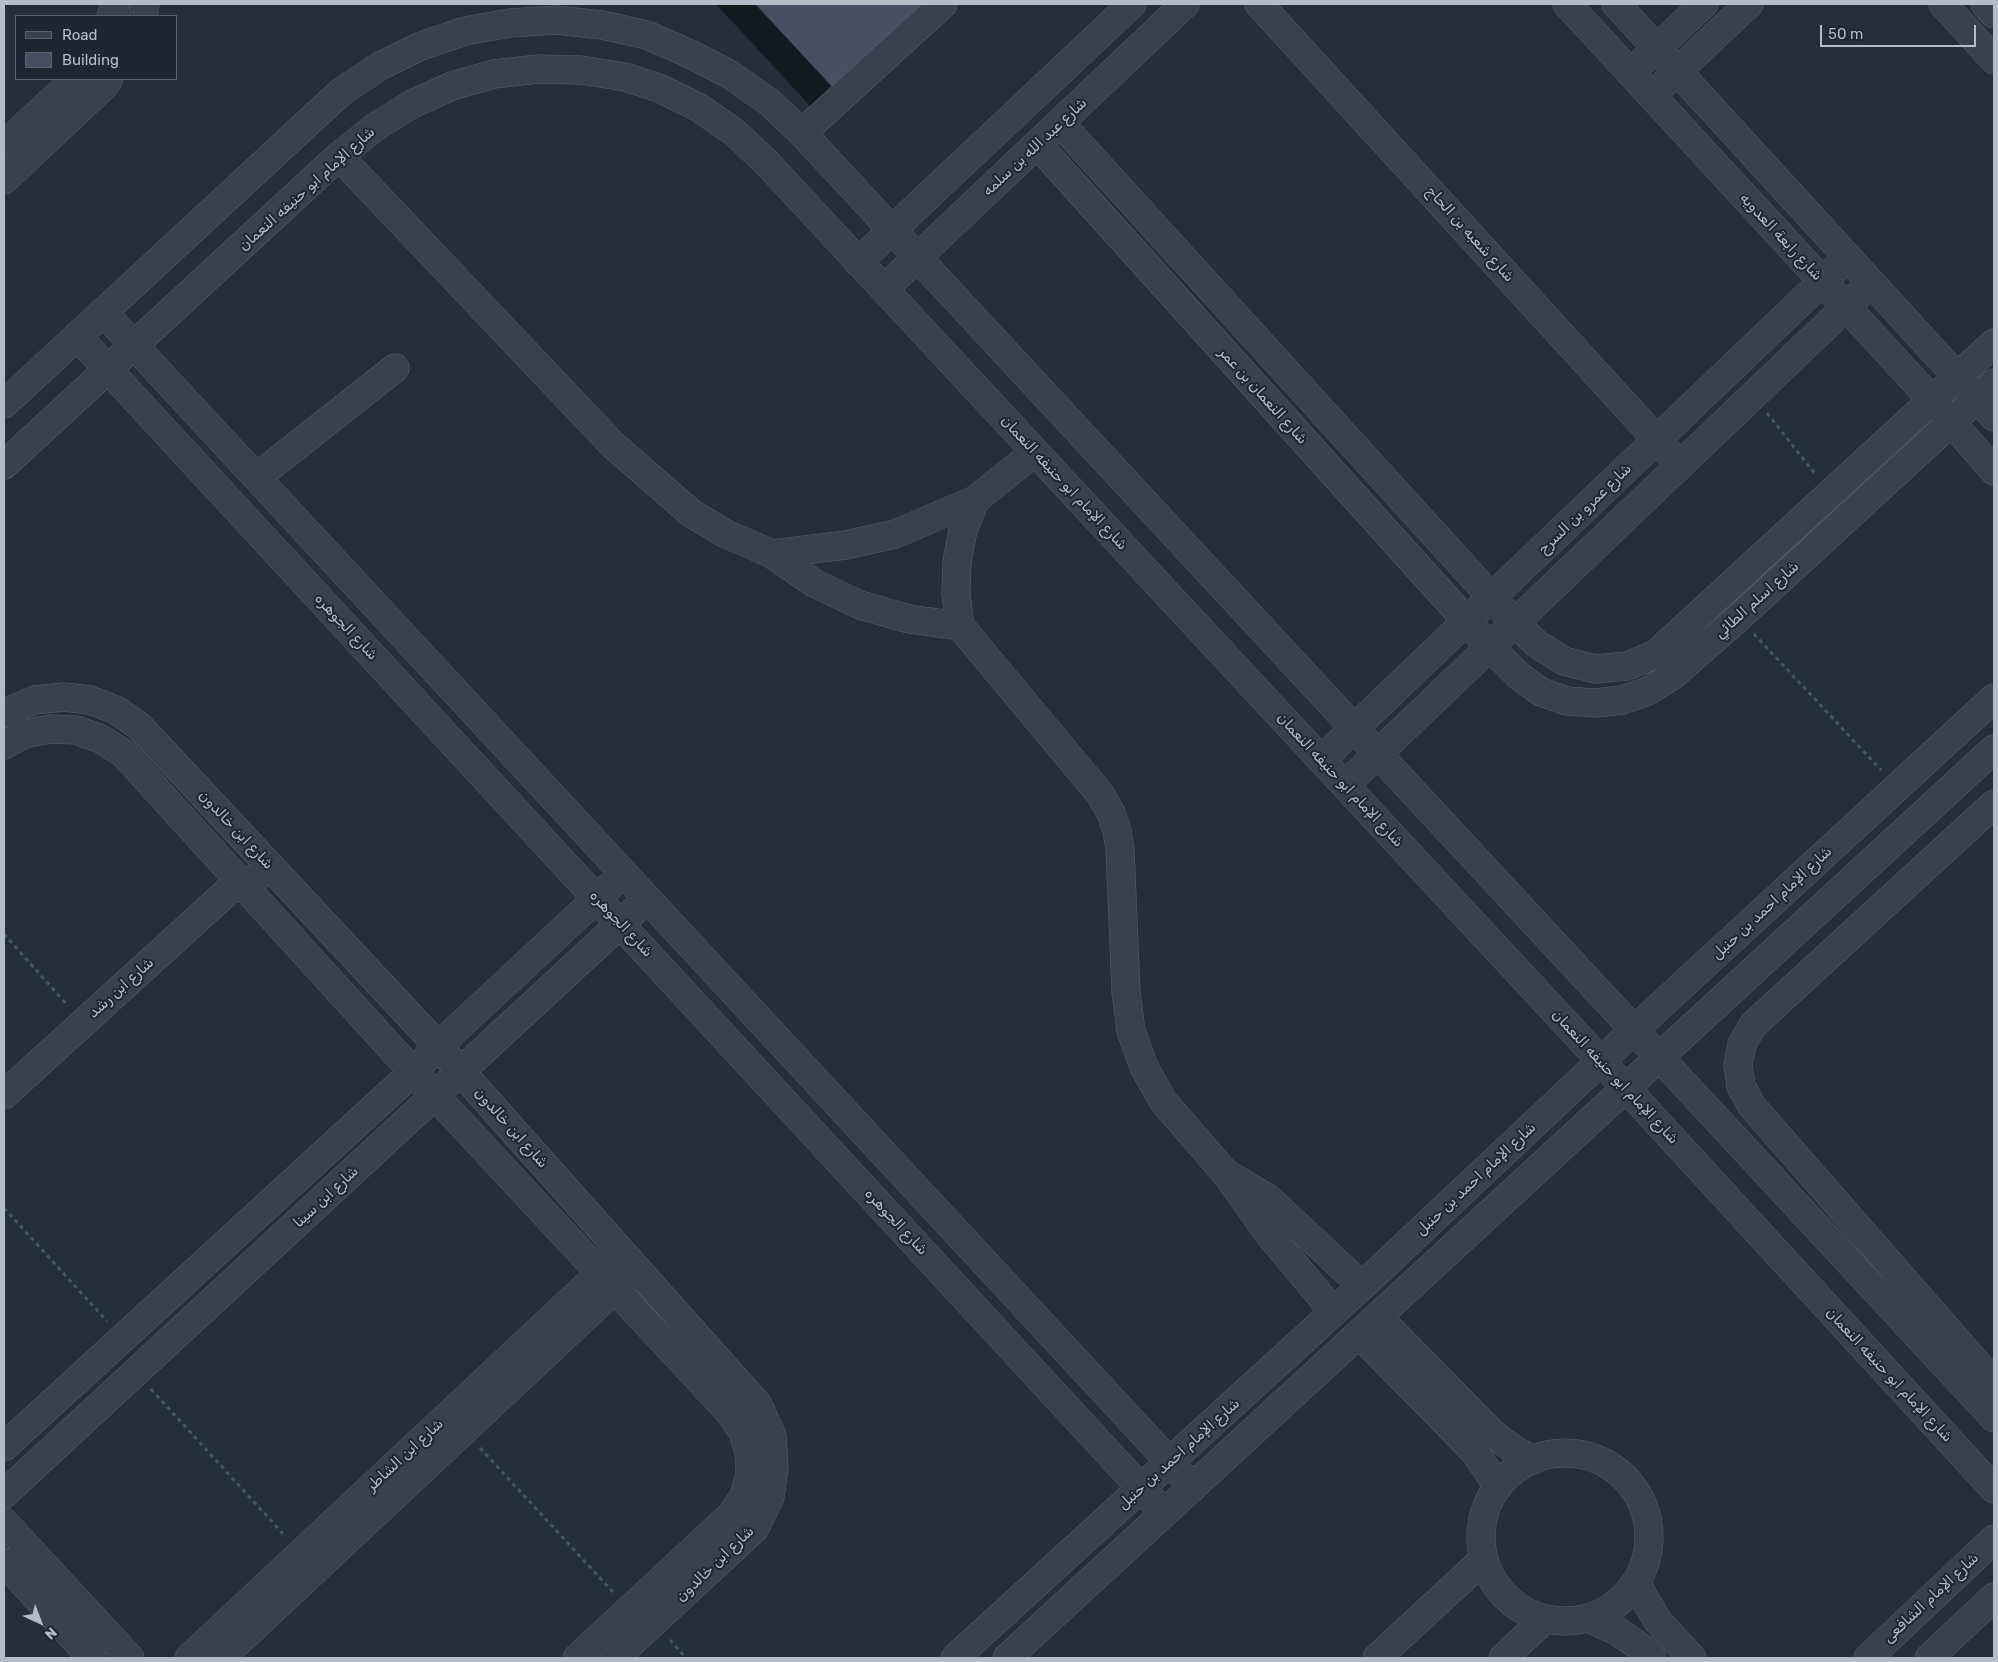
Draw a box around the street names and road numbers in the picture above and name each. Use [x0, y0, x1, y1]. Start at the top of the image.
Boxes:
street label: شارع عبد الله بن سلمه [979, 94, 1091, 200]
street label: شارع الإمام ابو حنيفه النعمان [235, 123, 379, 255]
street label: شارع شعبه بن الحاج [1422, 182, 1518, 286]
street label: شارع رابعة العدويه [1736, 189, 1826, 285]
street label: شارع النعمان بن عمر [1215, 344, 1311, 448]
street label: شارع الإمام ابو حنيفه النعمان [997, 412, 1131, 554]
street label: شارع عمرو بن السرح [1535, 460, 1635, 558]
street label: شارع اسلم الطائي [1711, 557, 1803, 643]
street label: شارع الجوهره [311, 590, 381, 664]
street label: شارع الإمام ابو حنيفه النعمان [1273, 709, 1407, 851]
street label: شارع ابن خالدون [195, 787, 277, 873]
street label: شارع الإمام احمد بن حنبل [1708, 843, 1836, 963]
street label: شارع الجوهره [586, 887, 656, 961]
street label: شارع ابن رشد [84, 954, 158, 1022]
street label: شارع الإمام ابو حنيفه النعمان [1548, 1006, 1682, 1148]
street label: شارع ابن خالدون [470, 1084, 552, 1172]
street label: شارع الإمام احمد بن حنبل [1412, 1119, 1540, 1239]
street label: شارع ابن سينا [290, 1162, 362, 1232]
street label: شارع الجوهره [861, 1185, 931, 1259]
street label: شارع الإمام ابو حنيفه النعمان [1822, 1304, 1956, 1446]
street label: شارع الإمام احمد بن حنبل [1114, 1394, 1244, 1514]
street label: شارع ابن الشاطر [363, 1415, 447, 1495]
street label: شارع ابن خالدون [672, 1522, 758, 1606]
street label: شارع الإمام الشافعى [1879, 1549, 1983, 1647]

